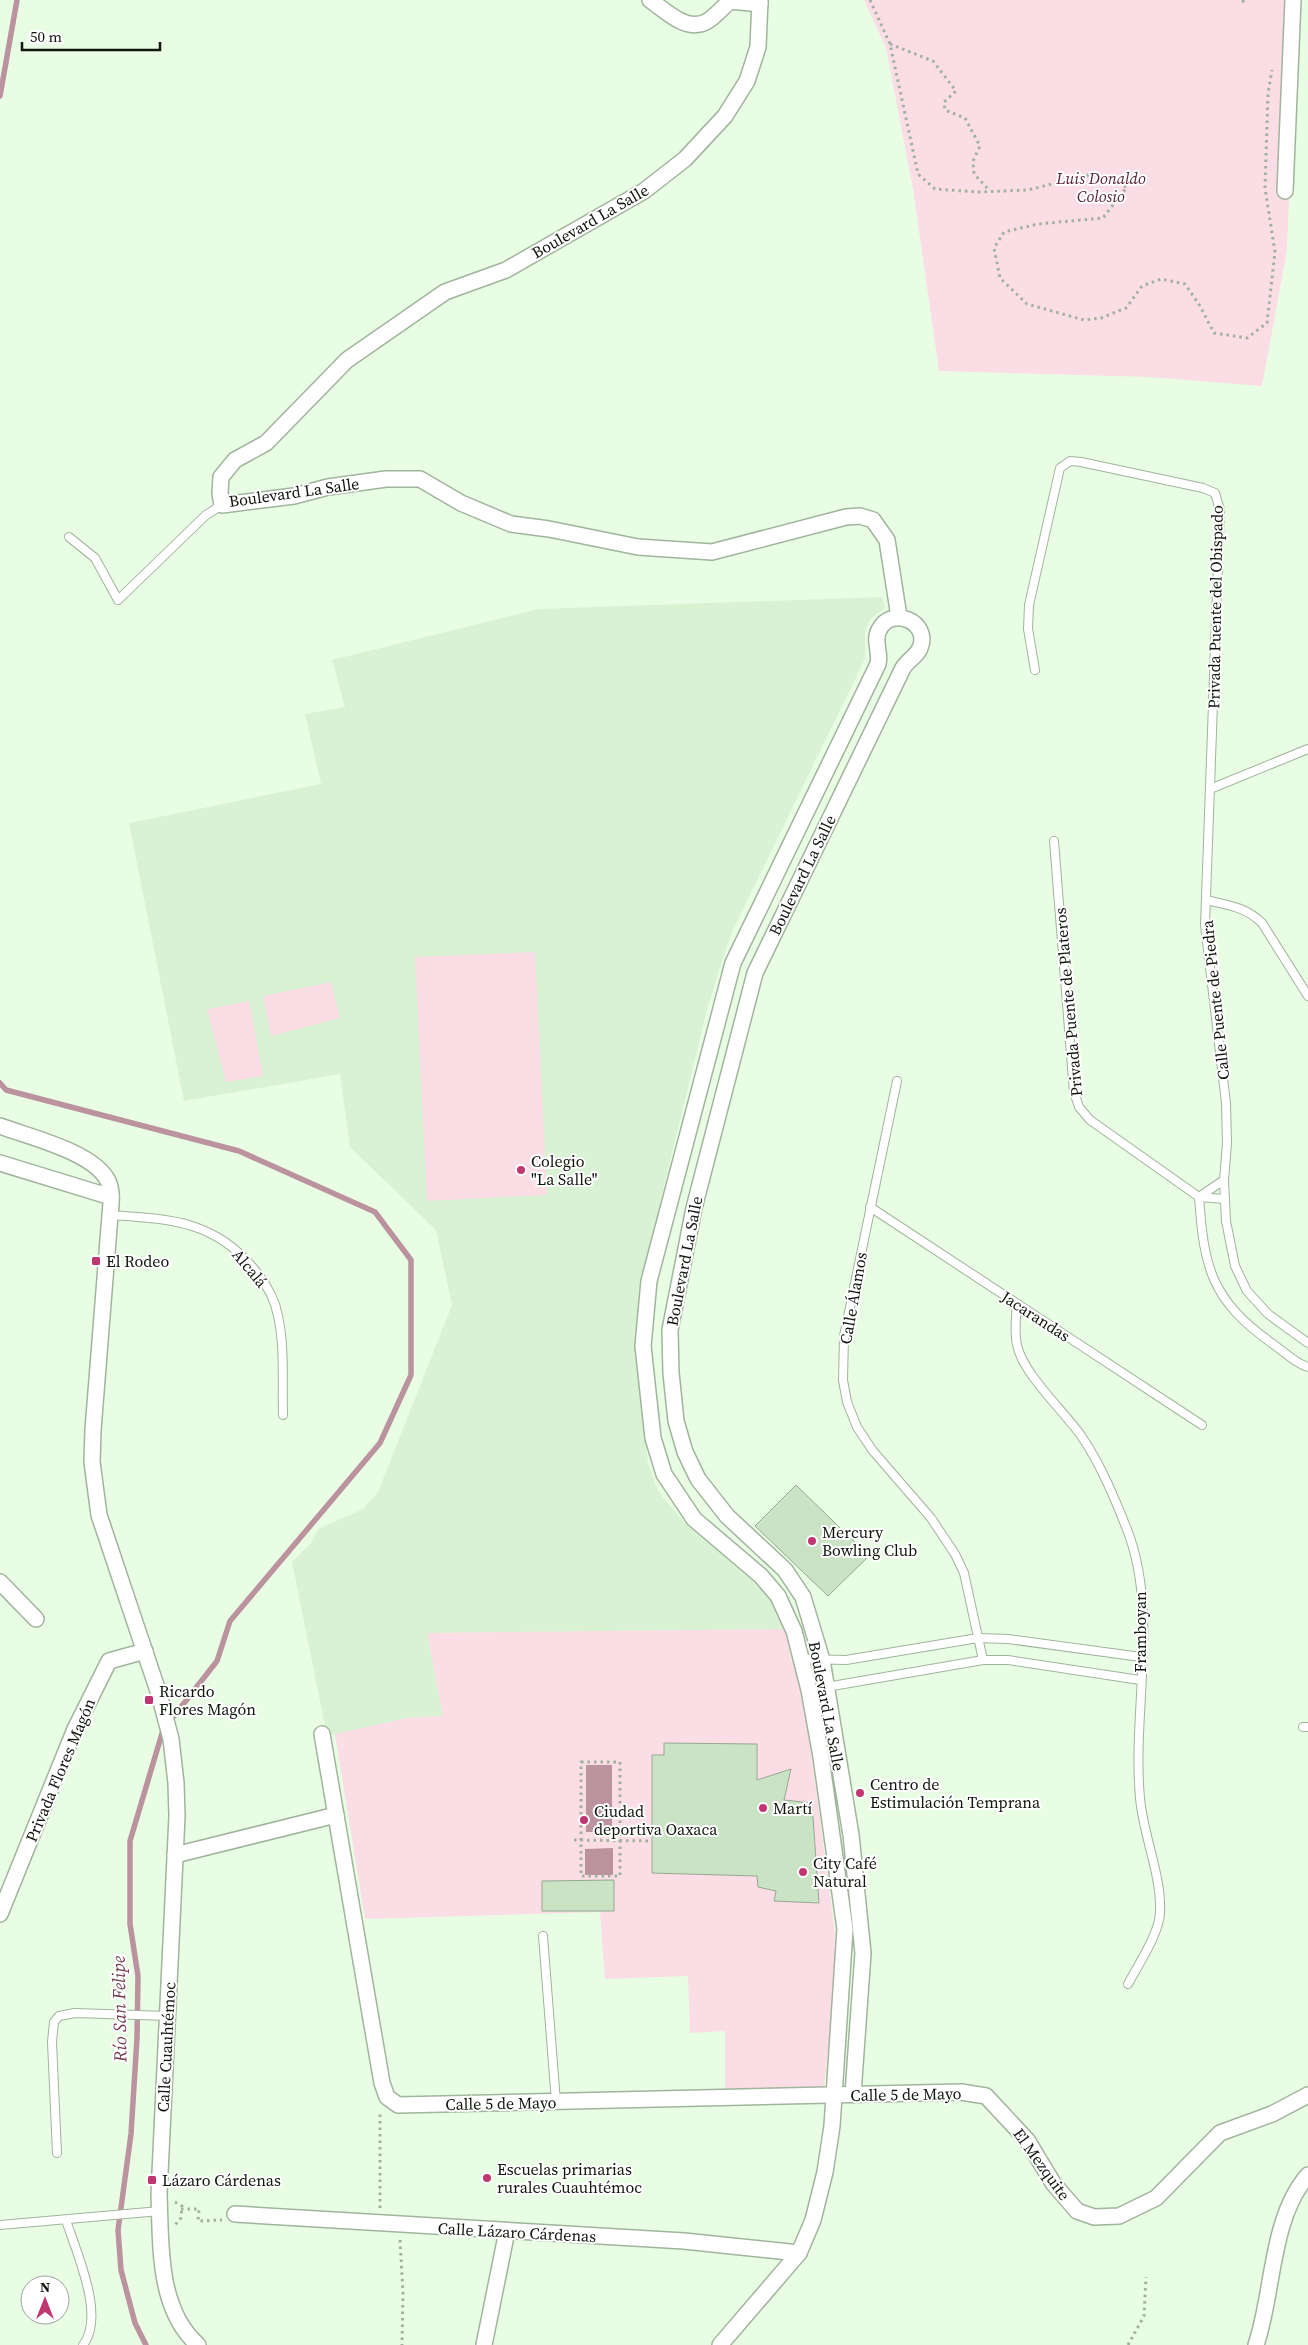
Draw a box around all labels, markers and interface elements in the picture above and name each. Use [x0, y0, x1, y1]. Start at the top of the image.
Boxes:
scale bar [22, 20, 160, 52]
text: 50 m [30, 26, 62, 47]
park label: Luis Donaldo Colosio [1055, 167, 1146, 207]
street label: Boulevard La Salle [528, 179, 652, 263]
street label: Boulevard La Salle [227, 472, 361, 512]
street label: Privada Puente del Obispado [1202, 505, 1228, 709]
street label: Boulevard La Salle [763, 811, 841, 939]
street label: Privada Puente de Plateros [1049, 907, 1087, 1097]
street label: Calle Puente de Piedra [1196, 918, 1234, 1081]
place label: Colegio "La Salle" [531, 1150, 598, 1190]
marker: Colegio "La Salle" [515, 1164, 527, 1176]
street label: Boulevard La Salle [661, 1194, 707, 1328]
street label: Alcalá [227, 1244, 273, 1293]
place label: El Rodeo [106, 1250, 169, 1272]
street label: Calle Álamos [834, 1250, 872, 1346]
marker: El Rodeo [90, 1255, 102, 1267]
street label: Jacarandas [996, 1285, 1075, 1346]
place label: Mercury Bowling Club [822, 1521, 917, 1561]
marker: Mercury Bowling Club [806, 1535, 818, 1547]
street label: Framboyan [1129, 1591, 1151, 1673]
street label: Boulevard La Salle [804, 1639, 850, 1773]
place label: Ricardo Flores Magón [159, 1680, 256, 1720]
street label: Privada Flores Magón [20, 1694, 100, 1845]
marker: Ricardo Flores Magón [143, 1694, 155, 1706]
place label: Centro de Estimulación Temprana [870, 1773, 1041, 1813]
marker: Centro de Estimulación Temprana [854, 1787, 866, 1799]
place label: Martí [773, 1797, 812, 1819]
place label: Ciudad deportiva Oaxaca [594, 1800, 718, 1840]
marker: Martí [757, 1802, 769, 1814]
marker: Ciudad deportiva Oaxaca [578, 1814, 590, 1826]
place label: City Café Natural [813, 1852, 877, 1892]
marker: City Café Natural [797, 1866, 809, 1878]
water label: Río San Felipe [106, 1955, 132, 2063]
street label: Calle Cuauhtémoc [152, 1981, 180, 2113]
street label: Calle 5 de Mayo [850, 2082, 962, 2106]
street label: Calle 5 de Mayo [445, 2091, 557, 2115]
street label: El Mezquite [1008, 2124, 1076, 2204]
place label: Escuelas primarias rurales Cuauhtémoc [497, 2158, 642, 2198]
place label: Lázaro Cárdenas [162, 2169, 281, 2191]
marker: Escuelas primarias rurales Cuauhtémoc [481, 2172, 493, 2184]
marker: Lázaro Cárdenas [146, 2174, 158, 2186]
street label: Calle Lázaro Cárdenas [437, 2217, 597, 2247]
north arrow [20, 2275, 70, 2325]
text: N [40, 2277, 50, 2297]

